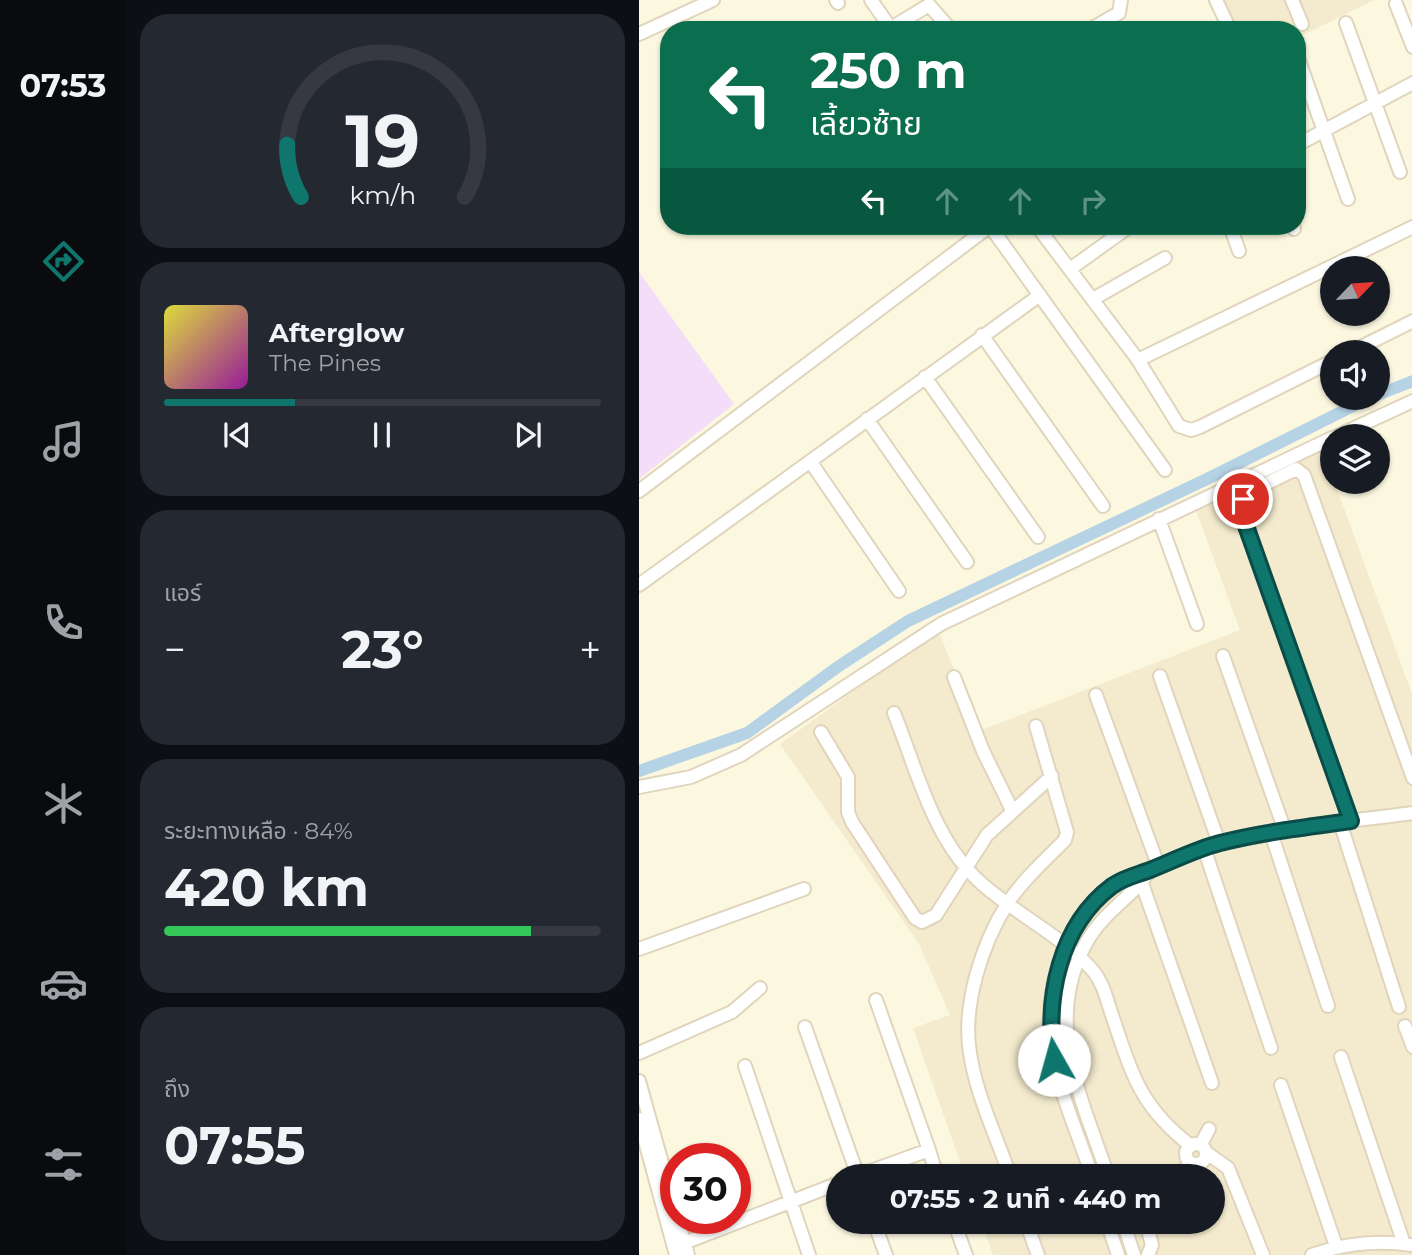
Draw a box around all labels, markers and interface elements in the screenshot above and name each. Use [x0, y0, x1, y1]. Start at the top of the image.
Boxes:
text: 250 m [810, 41, 967, 100]
icon: left [695, 49, 786, 140]
text: 07:53 [19, 66, 107, 105]
text: 19 [345, 97, 420, 185]
text: เลี้ยวซ้าย [810, 104, 922, 143]
text: km/h [349, 180, 416, 210]
icon: left [855, 182, 893, 220]
icon: ahead [928, 182, 966, 220]
icon: ahead [1001, 182, 1039, 220]
icon: right [1074, 182, 1112, 220]
icon: directions [39, 237, 88, 286]
north arrow [1320, 256, 1390, 326]
map controls [1320, 256, 1390, 494]
text: Afterglow [269, 317, 404, 349]
button: sound [1320, 340, 1390, 410]
text: The Pines [269, 349, 381, 377]
icon: previous [218, 416, 256, 454]
icon: pause [363, 416, 401, 454]
icon: next [509, 416, 547, 454]
icon: music [39, 417, 88, 466]
button: layers [1320, 424, 1390, 494]
pin [1213, 469, 1273, 529]
icon: arrive [1224, 480, 1262, 518]
text: แอร์ [164, 579, 201, 607]
icon: phone [39, 598, 88, 647]
text: 23° [341, 618, 424, 681]
text: − [164, 626, 186, 673]
text: + [579, 626, 601, 673]
icon: climate [39, 779, 88, 828]
text: ระยะทางเหลือ · 84% [164, 817, 353, 845]
text: 420 km [164, 856, 369, 919]
icon: car [39, 959, 88, 1008]
position arrow [1017, 1023, 1091, 1097]
text: ถึง [164, 1075, 190, 1103]
text: 07:55 [164, 1114, 306, 1177]
icon: filters [39, 1140, 88, 1189]
speed limit sign: 30 [660, 1143, 751, 1234]
text: 07:55 · 2 นาที · 440 m [890, 1183, 1161, 1215]

